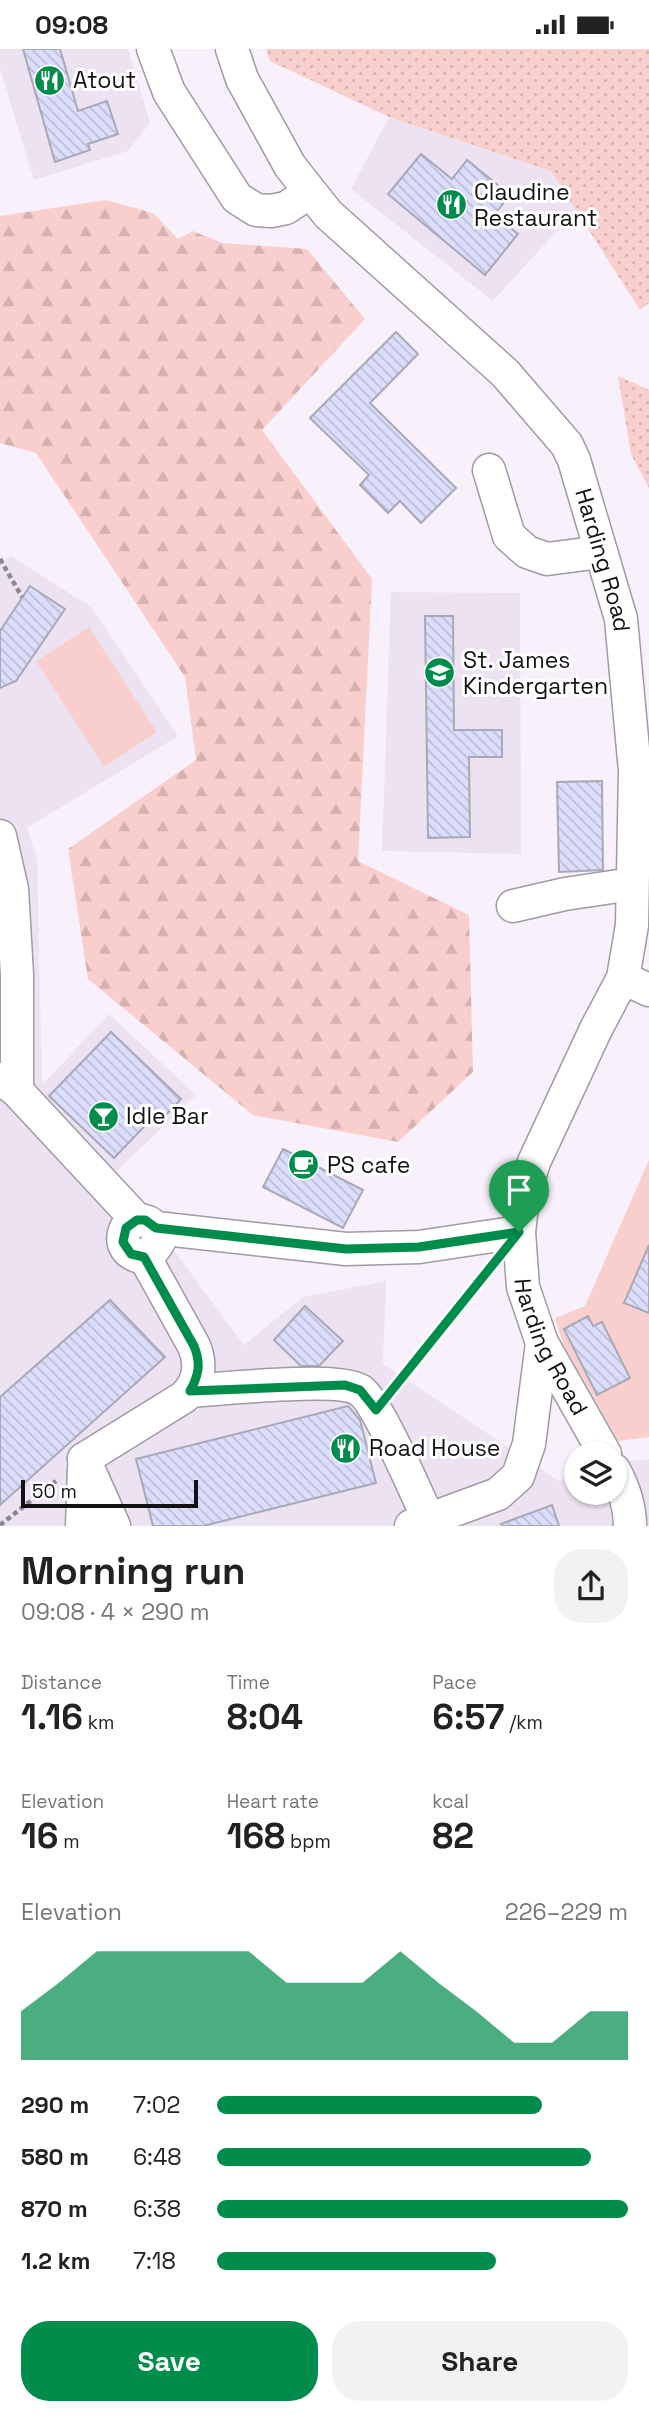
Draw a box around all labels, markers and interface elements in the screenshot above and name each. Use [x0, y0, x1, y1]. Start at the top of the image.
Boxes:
text: 09:08 [35, 8, 108, 42]
restaurant icon: Atout [33, 63, 67, 97]
place label: Atout [73, 65, 136, 95]
place label: Claudine Restaurant [474, 177, 597, 233]
restaurant icon: Claudine Restaurant [434, 188, 468, 222]
street label: Harding Road [568, 485, 637, 633]
place label: St. James Kindergarten [463, 645, 608, 701]
school or university icon: St. James Kindergarten [423, 656, 457, 690]
bar icon: Idle Bar [86, 1099, 120, 1133]
place label: Idle Bar [126, 1101, 209, 1131]
cafe icon: PS cafe [287, 1148, 321, 1182]
place label: PS cafe [327, 1150, 410, 1180]
pin [489, 1160, 549, 1232]
icon: arrive [500, 1171, 538, 1209]
street label: Harding Road [507, 1277, 595, 1421]
restaurant icon: Road House [329, 1431, 363, 1465]
place label: Road House [369, 1433, 500, 1463]
map controls [564, 1442, 627, 1505]
button: layers [564, 1442, 627, 1505]
scale bar [21, 1477, 198, 1509]
text: 50 m [32, 1479, 77, 1504]
text: Morning run [21, 1547, 246, 1595]
button: share [554, 1549, 628, 1623]
text: 09:08 · 4 × 290 m [21, 1597, 210, 1627]
text: Distance [21, 1670, 102, 1695]
text: Time [227, 1670, 270, 1695]
text: Pace [432, 1670, 477, 1695]
text: 1.16 [21, 1695, 83, 1739]
text: 8:04 [227, 1695, 303, 1739]
text: 6:57 [432, 1695, 504, 1739]
text: km [83, 1710, 114, 1735]
text: /km [504, 1710, 543, 1735]
text: Elevation [21, 1789, 104, 1814]
text: Heart rate [227, 1789, 319, 1814]
text: kcal [432, 1789, 469, 1814]
text: 16 [21, 1814, 58, 1858]
text: 168 [227, 1814, 285, 1858]
text: 82 [432, 1814, 474, 1858]
text: m [58, 1829, 80, 1854]
text: bpm [285, 1829, 331, 1854]
text: Elevation [21, 1897, 122, 1927]
text: 226–229 m [505, 1897, 628, 1927]
text: 290 m [21, 2090, 89, 2120]
text: 7:02 [133, 2090, 180, 2120]
text: 580 m [21, 2142, 89, 2172]
text: 6:48 [133, 2142, 182, 2172]
text: 870 m [21, 2194, 88, 2224]
text: 6:38 [133, 2194, 181, 2224]
text: 1.2 km [21, 2246, 90, 2276]
text: 7:18 [133, 2246, 176, 2276]
button: Save [21, 2321, 318, 2401]
button: Share [332, 2321, 628, 2401]

